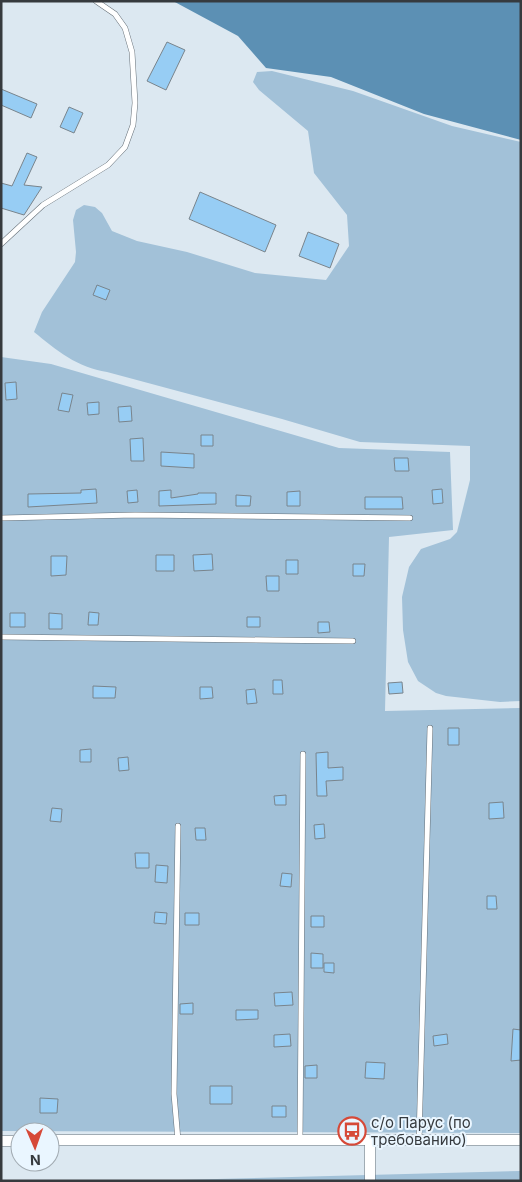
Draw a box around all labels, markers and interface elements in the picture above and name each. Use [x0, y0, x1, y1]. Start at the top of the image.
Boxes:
place label: с/о Парус (по требованию) [371, 1113, 471, 1149]
bus stop icon: с/о Парус (по требованию) [337, 1116, 367, 1146]
north arrow [10, 1122, 60, 1172]
text: N [30, 1152, 41, 1169]

